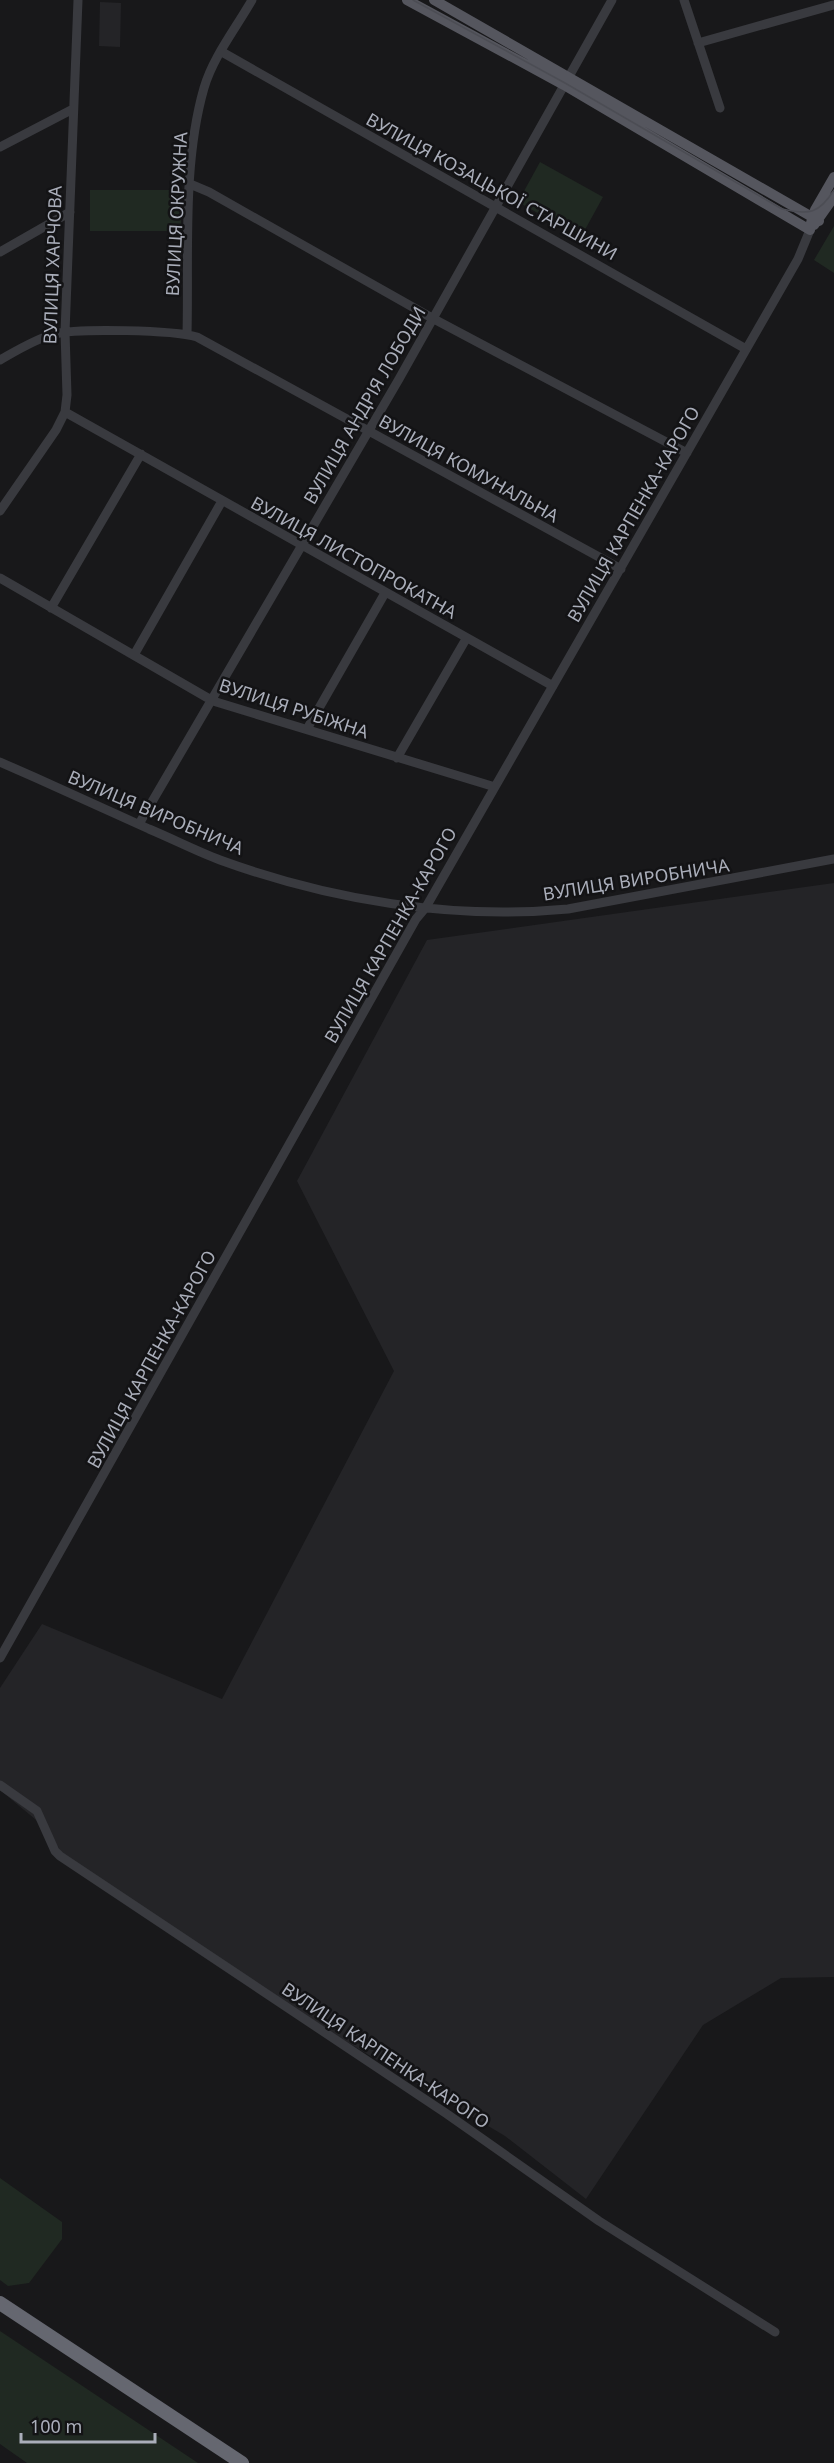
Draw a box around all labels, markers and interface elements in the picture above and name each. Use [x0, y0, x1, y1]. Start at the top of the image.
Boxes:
street label: ВУЛИЦЯ КОЗАЦЬКОЇ СТАРШИНИ [362, 107, 622, 265]
street label: ВУЛИЦЯ ОКРУЖНА [160, 131, 192, 297]
street label: ВУЛИЦЯ ХАРЧОВА [37, 185, 67, 345]
street label: ВУЛИЦЯ АНДРІЯ ЛОБОДИ [297, 302, 431, 508]
street label: ВУЛИЦЯ КАРПЕНКА-КАРОГО [561, 402, 705, 626]
street label: ВУЛИЦЯ КОМУНАЛЬНА [375, 409, 564, 528]
street label: ВУЛИЦЯ ЛИСТОПРОКАТНА [247, 490, 462, 624]
street label: ВУЛИЦЯ РУБІЖНА [216, 673, 372, 744]
street label: ВУЛИЦЯ ВИРОБНИЧА [65, 764, 248, 860]
street label: ВУЛИЦЯ КАРПЕНКА-КАРОГО [318, 823, 462, 1047]
street label: ВУЛИЦЯ ВИРОБНИЧА [541, 852, 731, 906]
street label: ВУЛИЦЯ КАРПЕНКА-КАРОГО [81, 1246, 221, 1472]
street label: ВУЛИЦЯ КАРПЕНКА-КАРОГО [278, 1976, 494, 2134]
scale bar [21, 2406, 154, 2444]
text: 100 m [30, 2414, 82, 2438]

